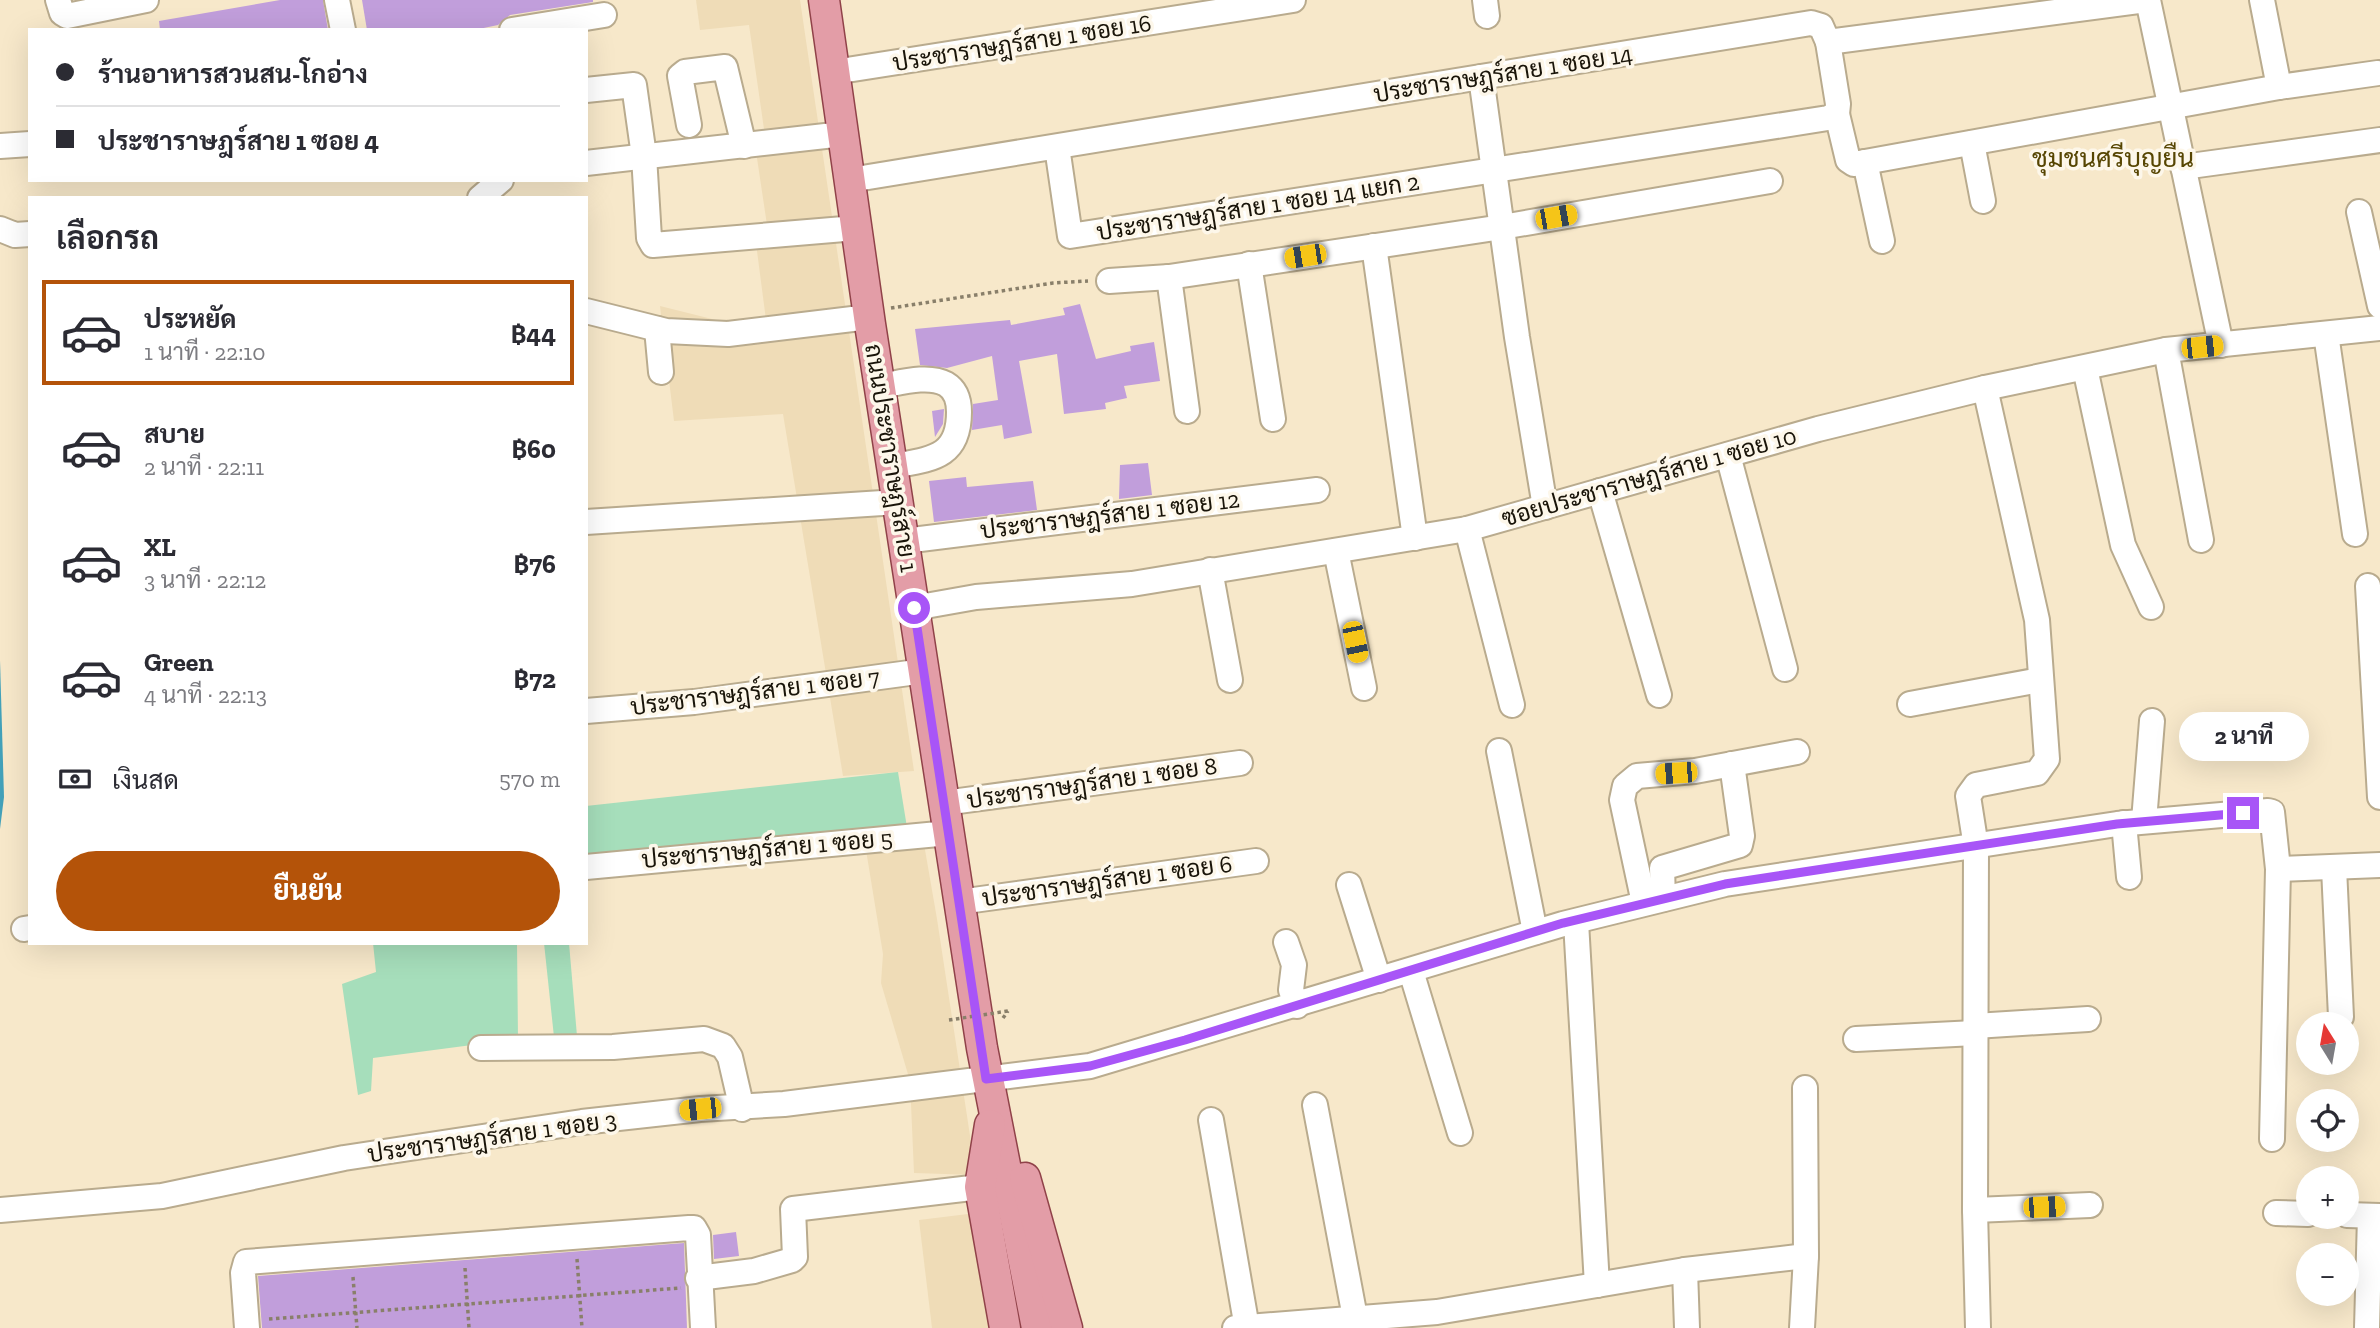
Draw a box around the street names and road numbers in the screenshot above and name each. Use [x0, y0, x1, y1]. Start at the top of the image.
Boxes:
street label: ประชาราษฎร์สาย 1 ซอย 16 [890, 7, 1154, 79]
street label: ประชาราษฎร์สาย 1 ซอย 14 [1371, 38, 1635, 110]
street label: ประชาราษฎร์สาย 1 ซอย 14 แยก 2 [1094, 166, 1422, 248]
street label: ถนนประชาราษฎร์สาย 1 [857, 342, 925, 574]
street label: ซอยประชาราษฎร์สาย 1 ซอย 10 [1498, 420, 1800, 534]
street label: ประชาราษฎร์สาย 1 ซอย 12 [978, 483, 1242, 547]
street label: ประชาราษฎร์สาย 1 ซอย 7 [629, 661, 881, 723]
street label: ประชาราษฎร์สาย 1 ซอย 8 [965, 750, 1219, 816]
street label: ประชาราษฎร์สาย 1 ซอย 5 [640, 822, 894, 876]
street label: ประชาราษฎร์สาย 1 ซอย 6 [980, 848, 1234, 914]
street label: ประชาราษฎร์สาย 1 ซอย 3 [365, 1104, 619, 1170]

